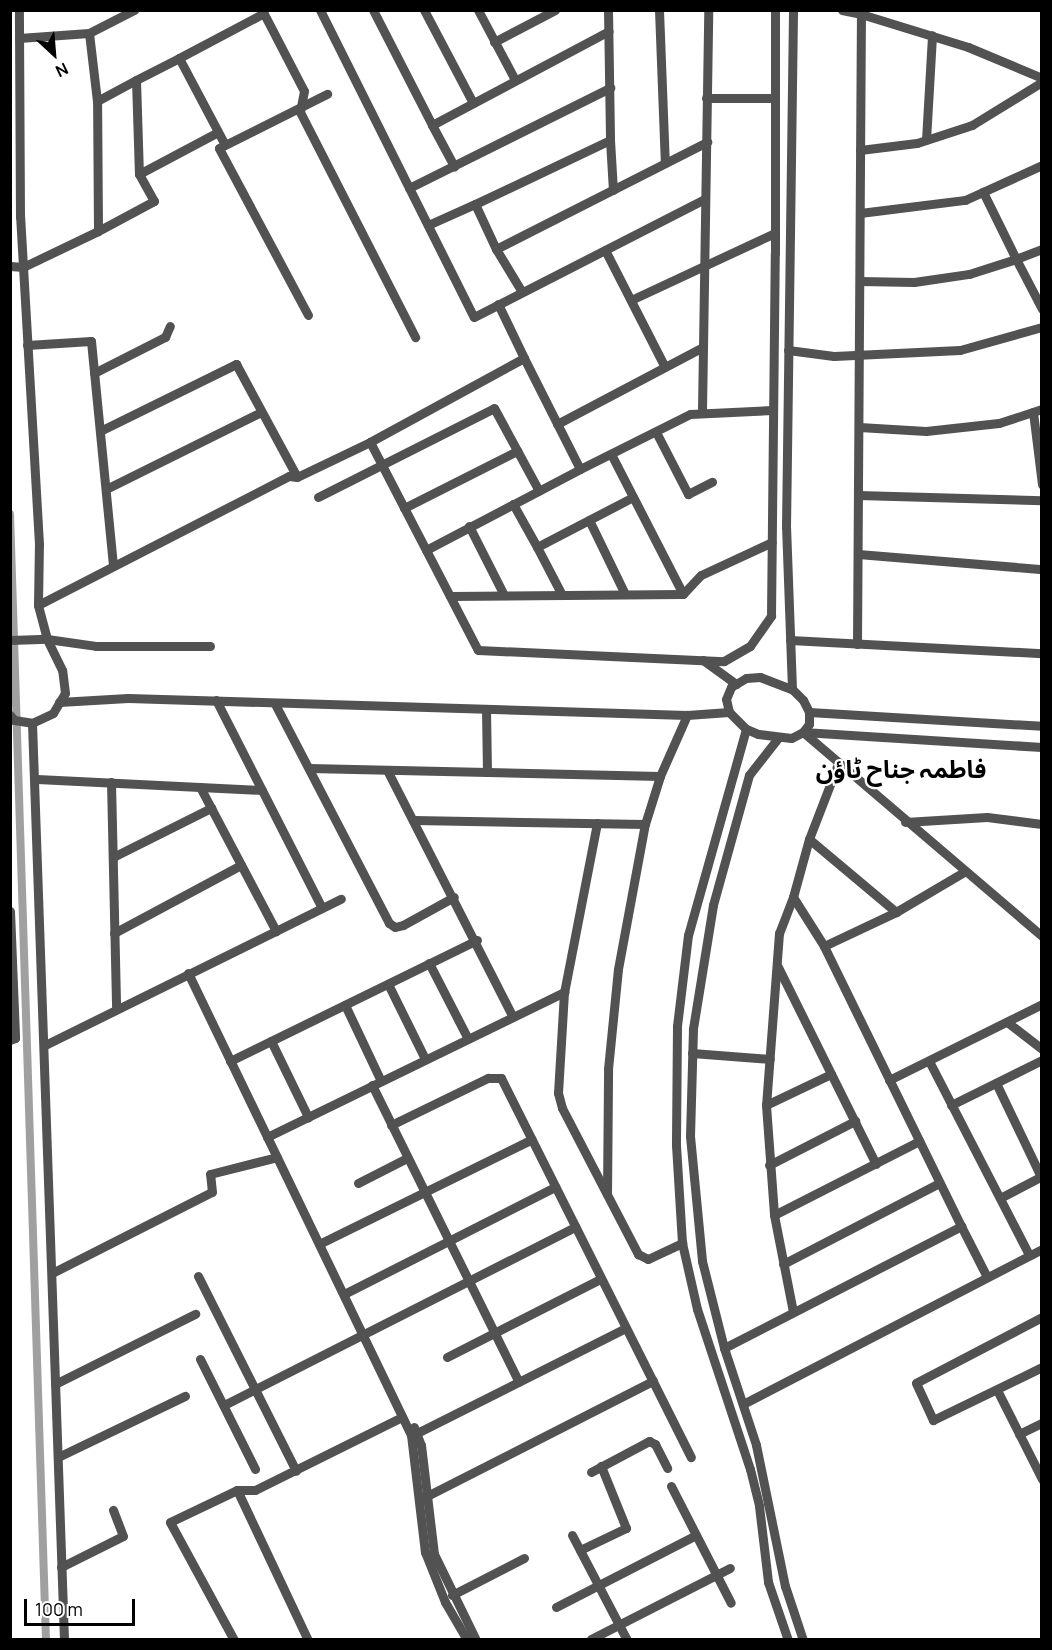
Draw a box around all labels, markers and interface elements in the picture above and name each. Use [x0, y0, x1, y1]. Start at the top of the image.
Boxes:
north arrow [24, 24, 84, 84]
text: N [52, 58, 72, 83]
district label: فاطمہ جناح ٹاؤن [816, 755, 986, 783]
scale bar [27, 1587, 138, 1625]
text: 100 m [35, 1597, 83, 1621]

